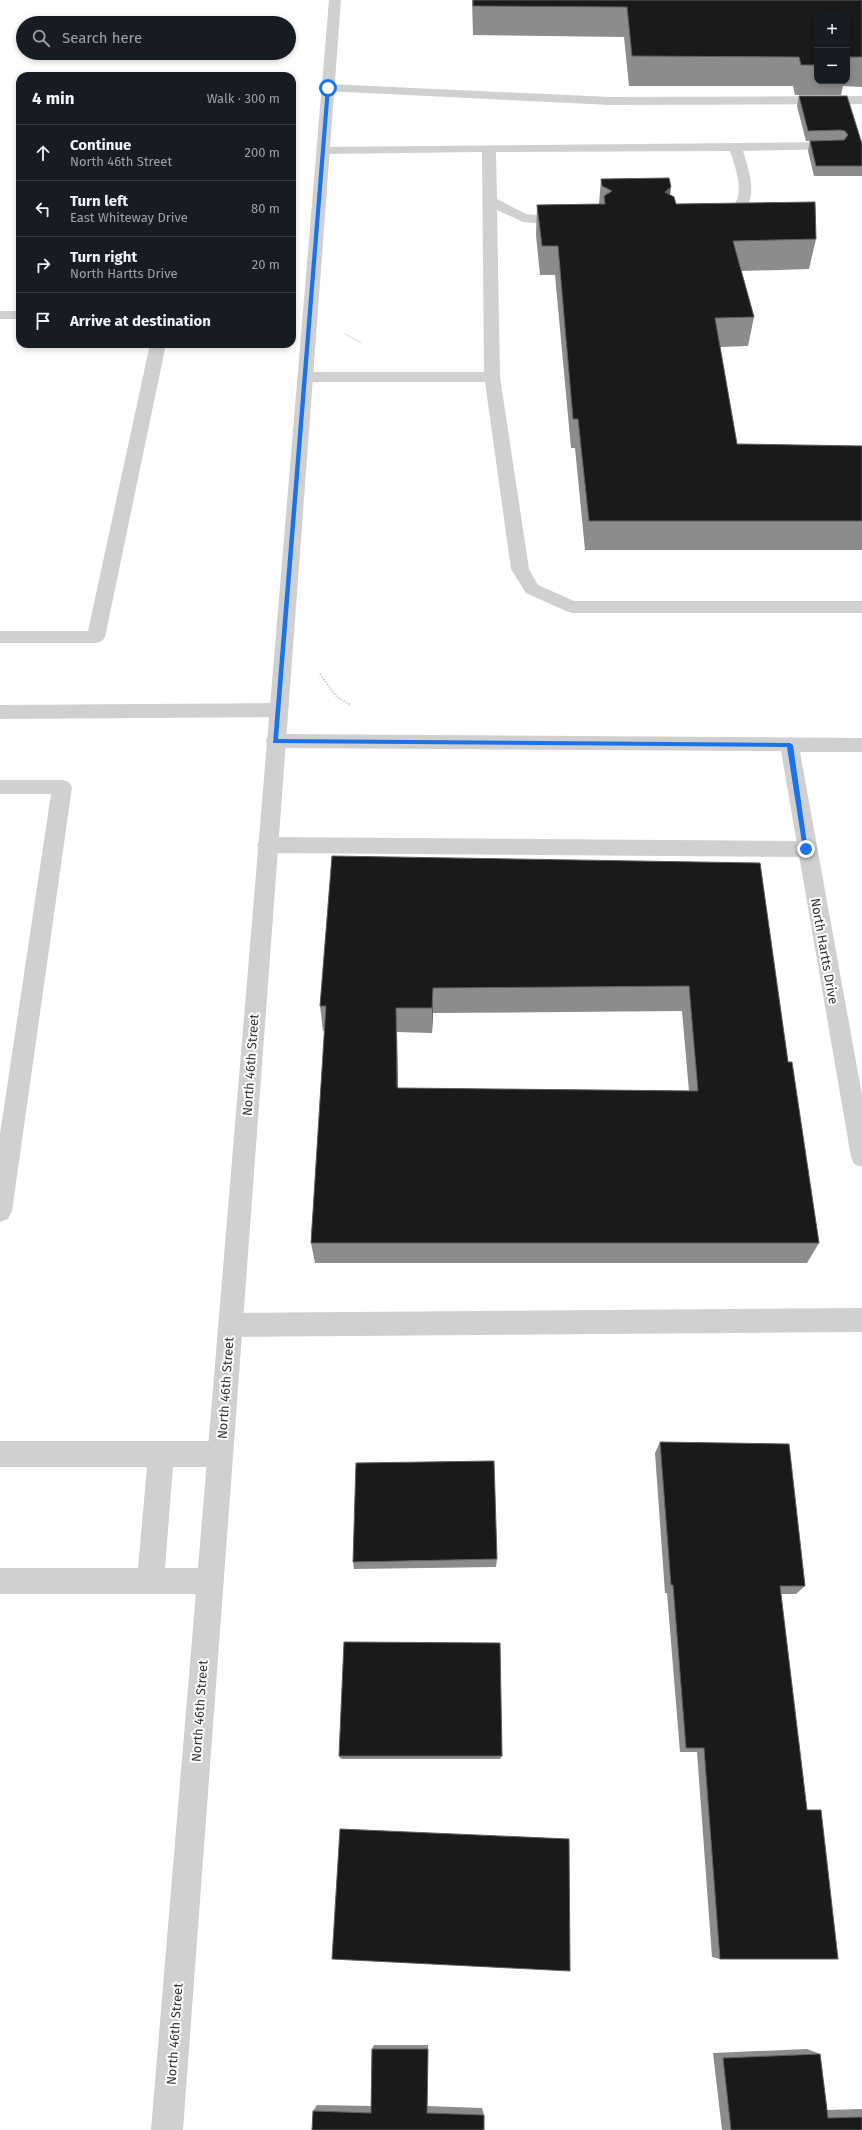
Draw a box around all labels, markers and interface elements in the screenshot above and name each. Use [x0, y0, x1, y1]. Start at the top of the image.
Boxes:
map controls [814, 12, 850, 84]
button: + [814, 12, 850, 48]
search box [16, 16, 296, 60]
icon: search [30, 27, 52, 49]
text: Search here [62, 29, 142, 47]
button: − [814, 48, 850, 84]
route start [319, 79, 337, 97]
text: 4 min [32, 88, 75, 109]
text: Walk · 300 m [207, 91, 280, 106]
text: Continue [70, 136, 131, 154]
icon: ahead [32, 142, 54, 164]
text: 200 m [244, 145, 280, 160]
text: North 46th Street [70, 154, 172, 169]
text: Turn left [70, 192, 128, 210]
icon: left [32, 198, 54, 220]
text: 80 m [251, 201, 280, 216]
text: East Whiteway Drive [70, 210, 188, 225]
text: Turn right [70, 248, 137, 266]
icon: right [32, 254, 54, 276]
text: 20 m [252, 257, 280, 272]
text: North Hartts Drive [70, 266, 178, 281]
icon: arrive [32, 310, 54, 332]
text: Arrive at destination [70, 312, 211, 330]
route end [797, 840, 815, 858]
street label: North Hartts Drive [808, 897, 841, 1005]
street label: North 46th Street [239, 1013, 262, 1116]
street label: North 46th Street [214, 1336, 237, 1439]
street label: North 46th Street [188, 1659, 211, 1762]
street label: North 46th Street [163, 1982, 186, 2085]

